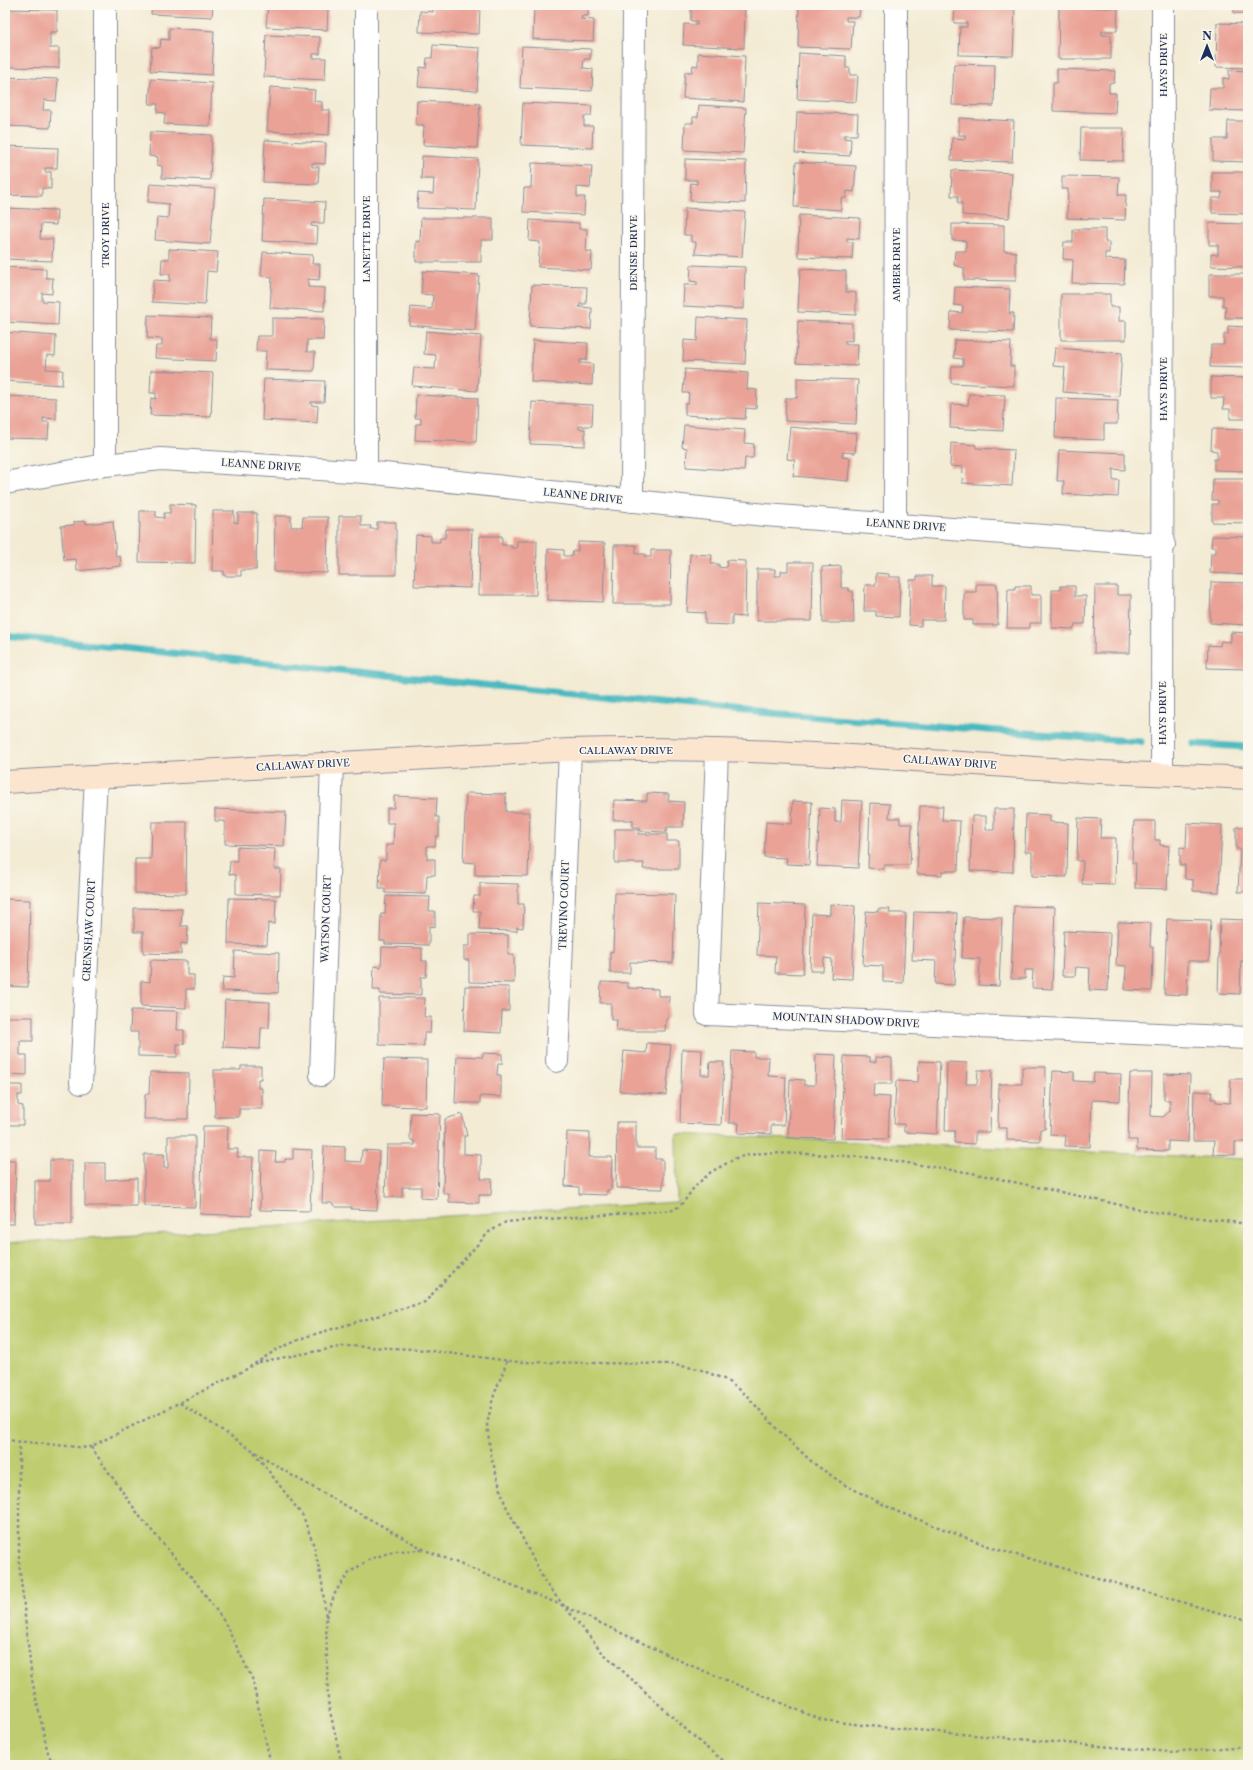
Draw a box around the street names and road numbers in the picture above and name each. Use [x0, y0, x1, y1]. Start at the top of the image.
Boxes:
street label: HAYS DRIVE [1157, 33, 1170, 97]
street label: LANETTE DRIVE [360, 195, 373, 282]
street label: TROY DRIVE [99, 202, 112, 268]
street label: DENISE DRIVE [627, 215, 640, 291]
street label: AMBER DRIVE [890, 228, 903, 303]
street label: HAYS DRIVE [1157, 357, 1170, 421]
street label: LEANNE DRIVE [221, 456, 302, 474]
street label: LEANNE DRIVE [542, 485, 624, 507]
street label: LEANNE DRIVE [866, 516, 947, 534]
street label: HAYS DRIVE [1156, 681, 1169, 745]
street label: CALLAWAY DRIVE [579, 744, 673, 757]
street label: CALLAWAY DRIVE [903, 752, 998, 772]
street label: CALLAWAY DRIVE [256, 756, 350, 774]
street label: TREVINO COURT [556, 859, 572, 950]
street label: WATSON COURT [318, 874, 334, 964]
street label: CRENSHAW COURT [80, 878, 98, 982]
street label: MOUNTAIN SHADOW DRIVE [772, 1010, 920, 1030]

